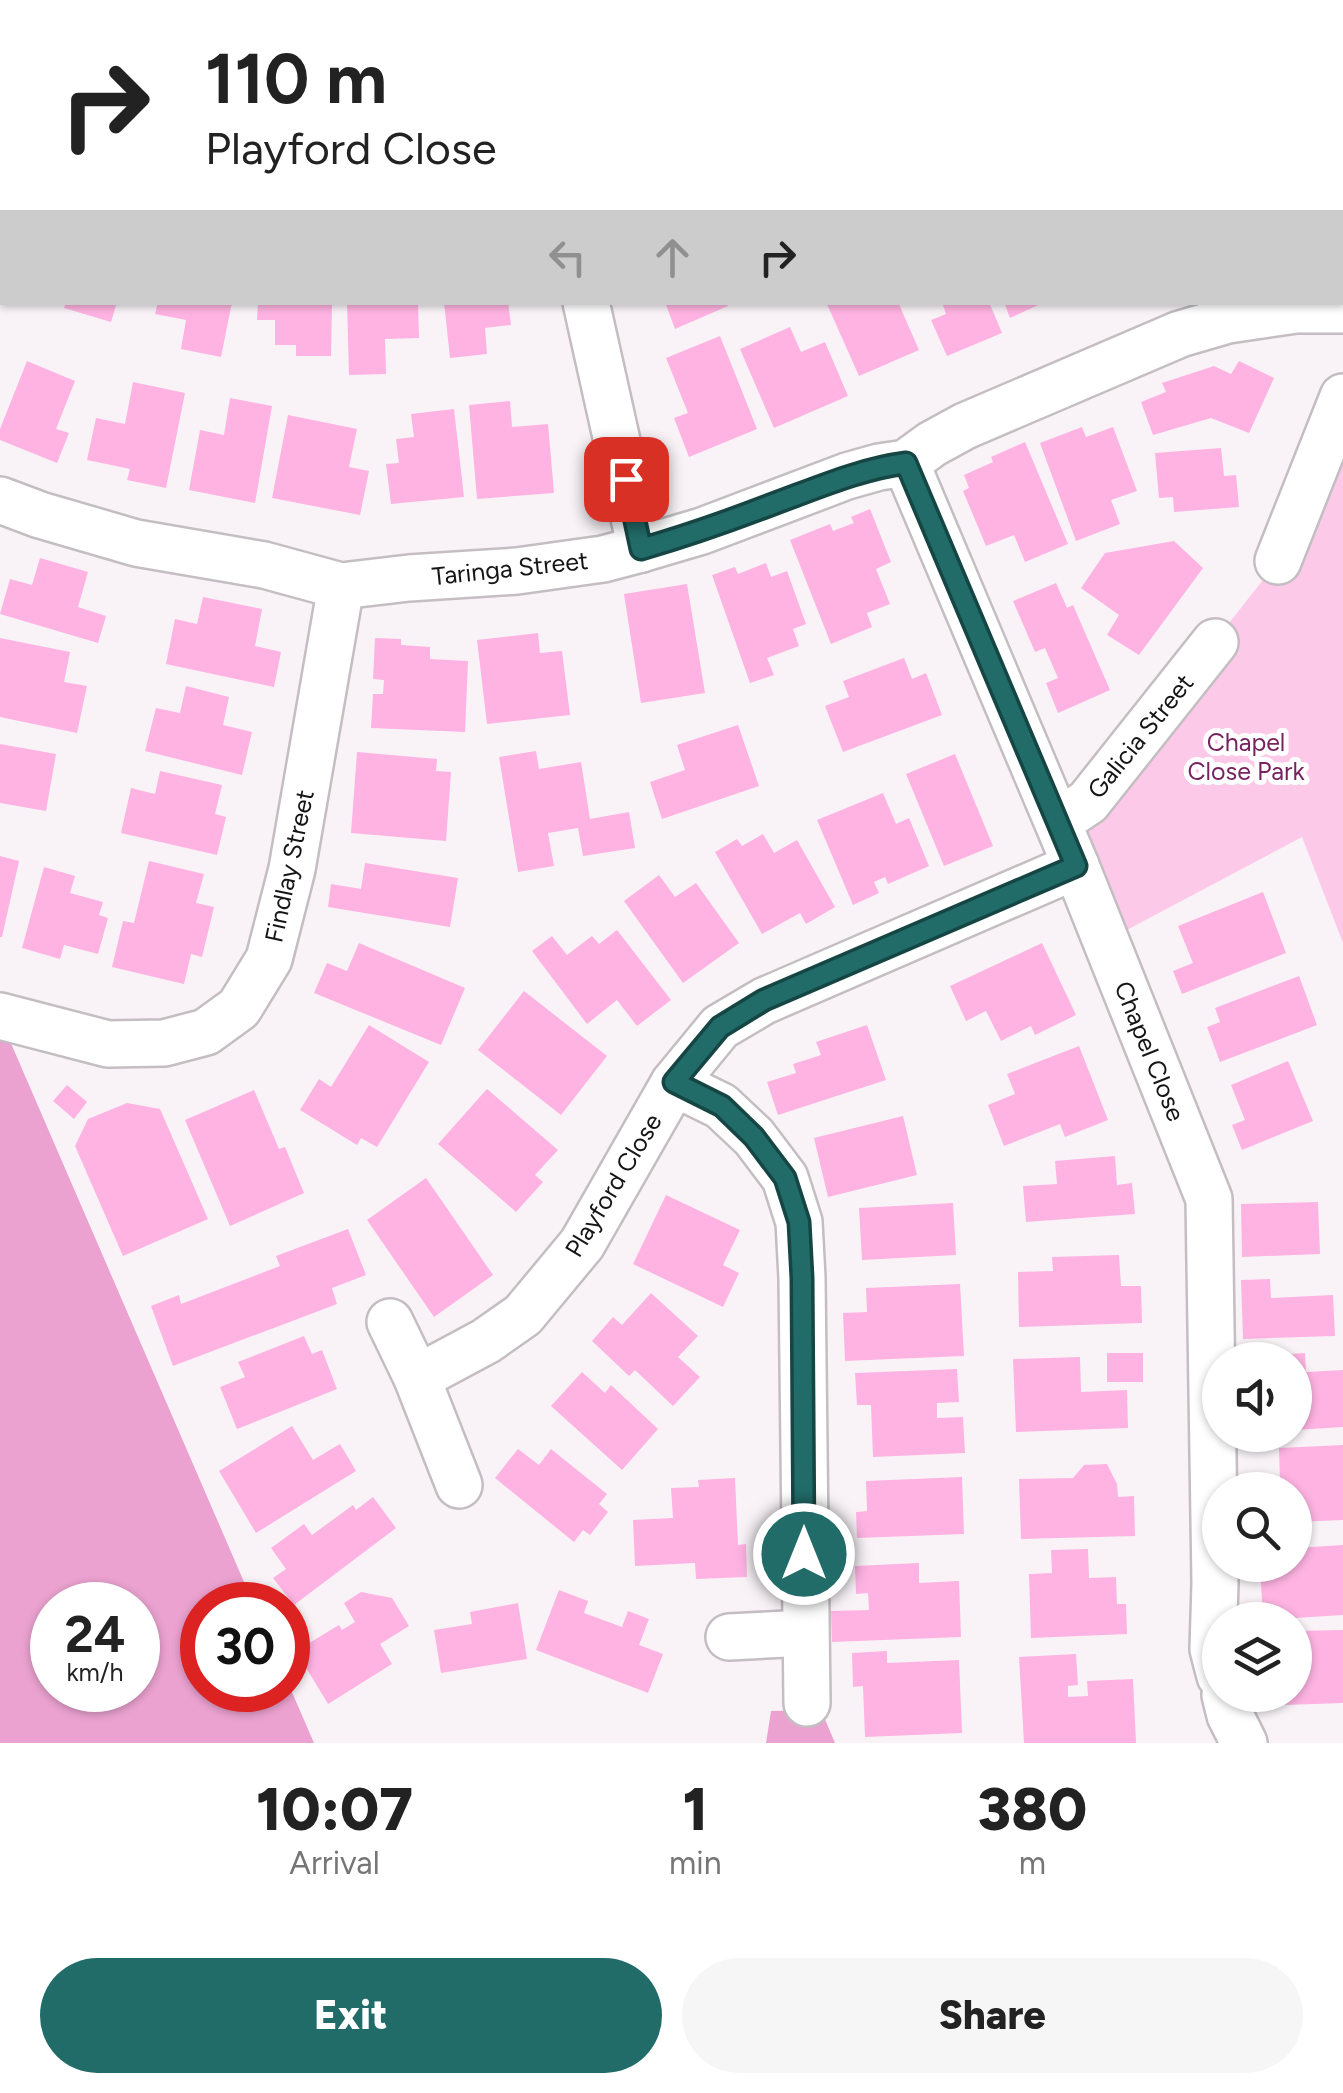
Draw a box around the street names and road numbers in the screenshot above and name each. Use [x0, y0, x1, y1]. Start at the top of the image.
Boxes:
street label: Taringa Street [430, 545, 590, 591]
street label: Galicia Street [1081, 668, 1199, 804]
street label: Findlay Street [258, 787, 320, 945]
street label: Chapel Close [1108, 977, 1192, 1125]
street label: Playford Close [558, 1108, 668, 1262]

